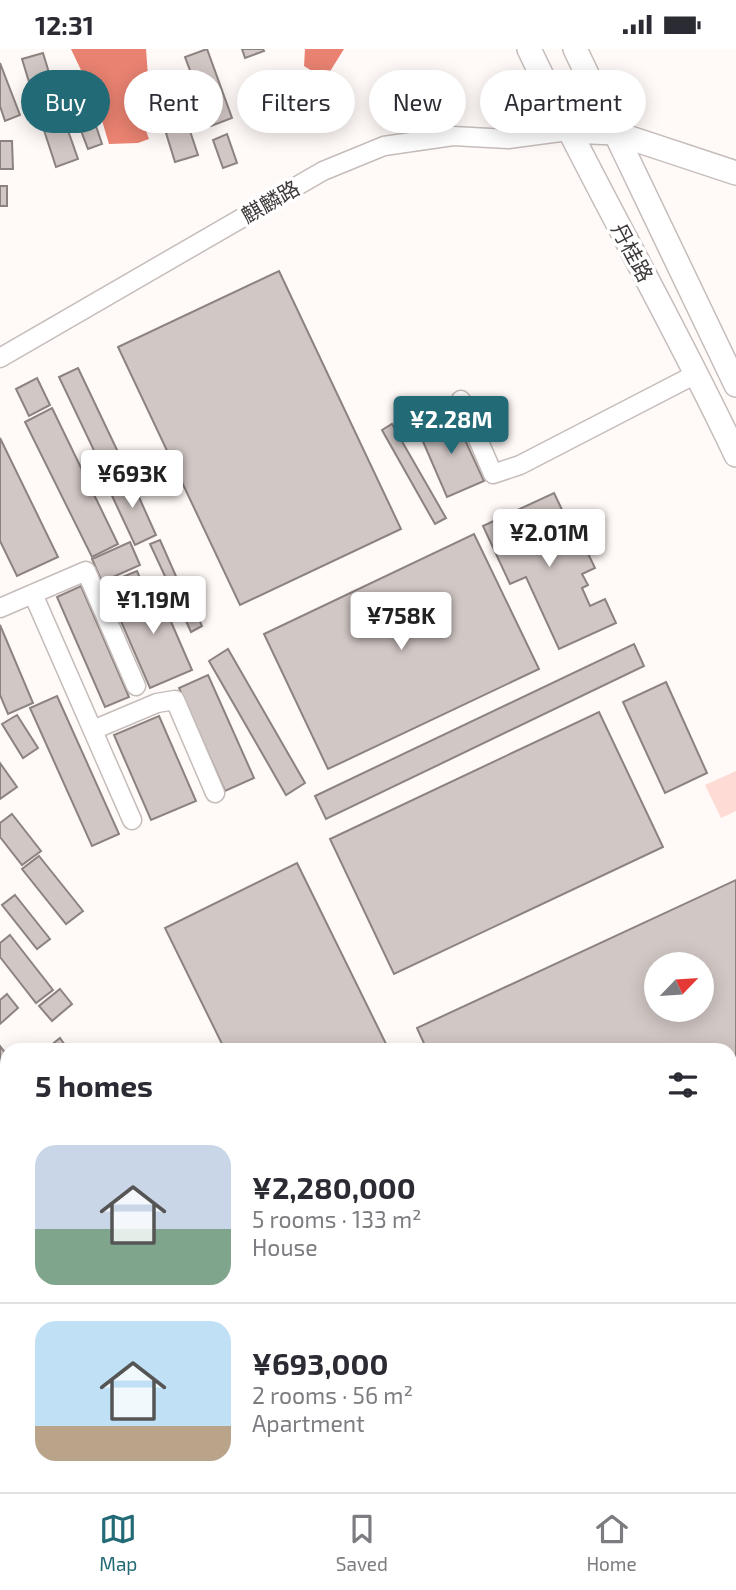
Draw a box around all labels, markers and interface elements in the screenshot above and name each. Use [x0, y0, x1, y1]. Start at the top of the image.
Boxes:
text: 12:31 [35, 9, 94, 40]
chip: Buy [21, 70, 110, 133]
chip: Rent [124, 70, 223, 133]
chip: Filters [237, 70, 355, 133]
chip: New [369, 70, 466, 133]
chip: Apartment [480, 70, 646, 133]
street label: 麒麟路 [236, 174, 304, 228]
street label: 丹桂路 [607, 218, 659, 286]
pin: ¥2.28M [394, 397, 508, 456]
text: ¥2.28M [410, 405, 492, 433]
pin: ¥693K [83, 451, 181, 510]
text: ¥693K [97, 459, 167, 487]
pin: ¥2.01M [492, 510, 606, 569]
text: ¥2.01M [509, 518, 589, 546]
pin: ¥1.19M [96, 577, 210, 636]
text: ¥1.19M [116, 585, 190, 613]
pin: ¥758K [352, 593, 450, 652]
text: ¥758K [366, 601, 436, 629]
north arrow [644, 952, 714, 1022]
map controls [644, 952, 714, 1022]
icon: filters [664, 1066, 702, 1104]
text: 5 homes [35, 1067, 153, 1103]
text: ¥2,280,000 [252, 1169, 416, 1205]
icon: home [91, 1173, 175, 1257]
text: 5 rooms · 133 m² [252, 1205, 422, 1233]
text: House [252, 1233, 318, 1261]
text: ¥693,000 [252, 1345, 388, 1381]
icon: home [91, 1349, 175, 1433]
text: 2 rooms · 56 m² [252, 1381, 413, 1409]
text: Apartment [252, 1409, 365, 1437]
tab: Map [99, 1510, 137, 1575]
tab: Saved [336, 1510, 388, 1575]
tab: Home [586, 1510, 637, 1575]

